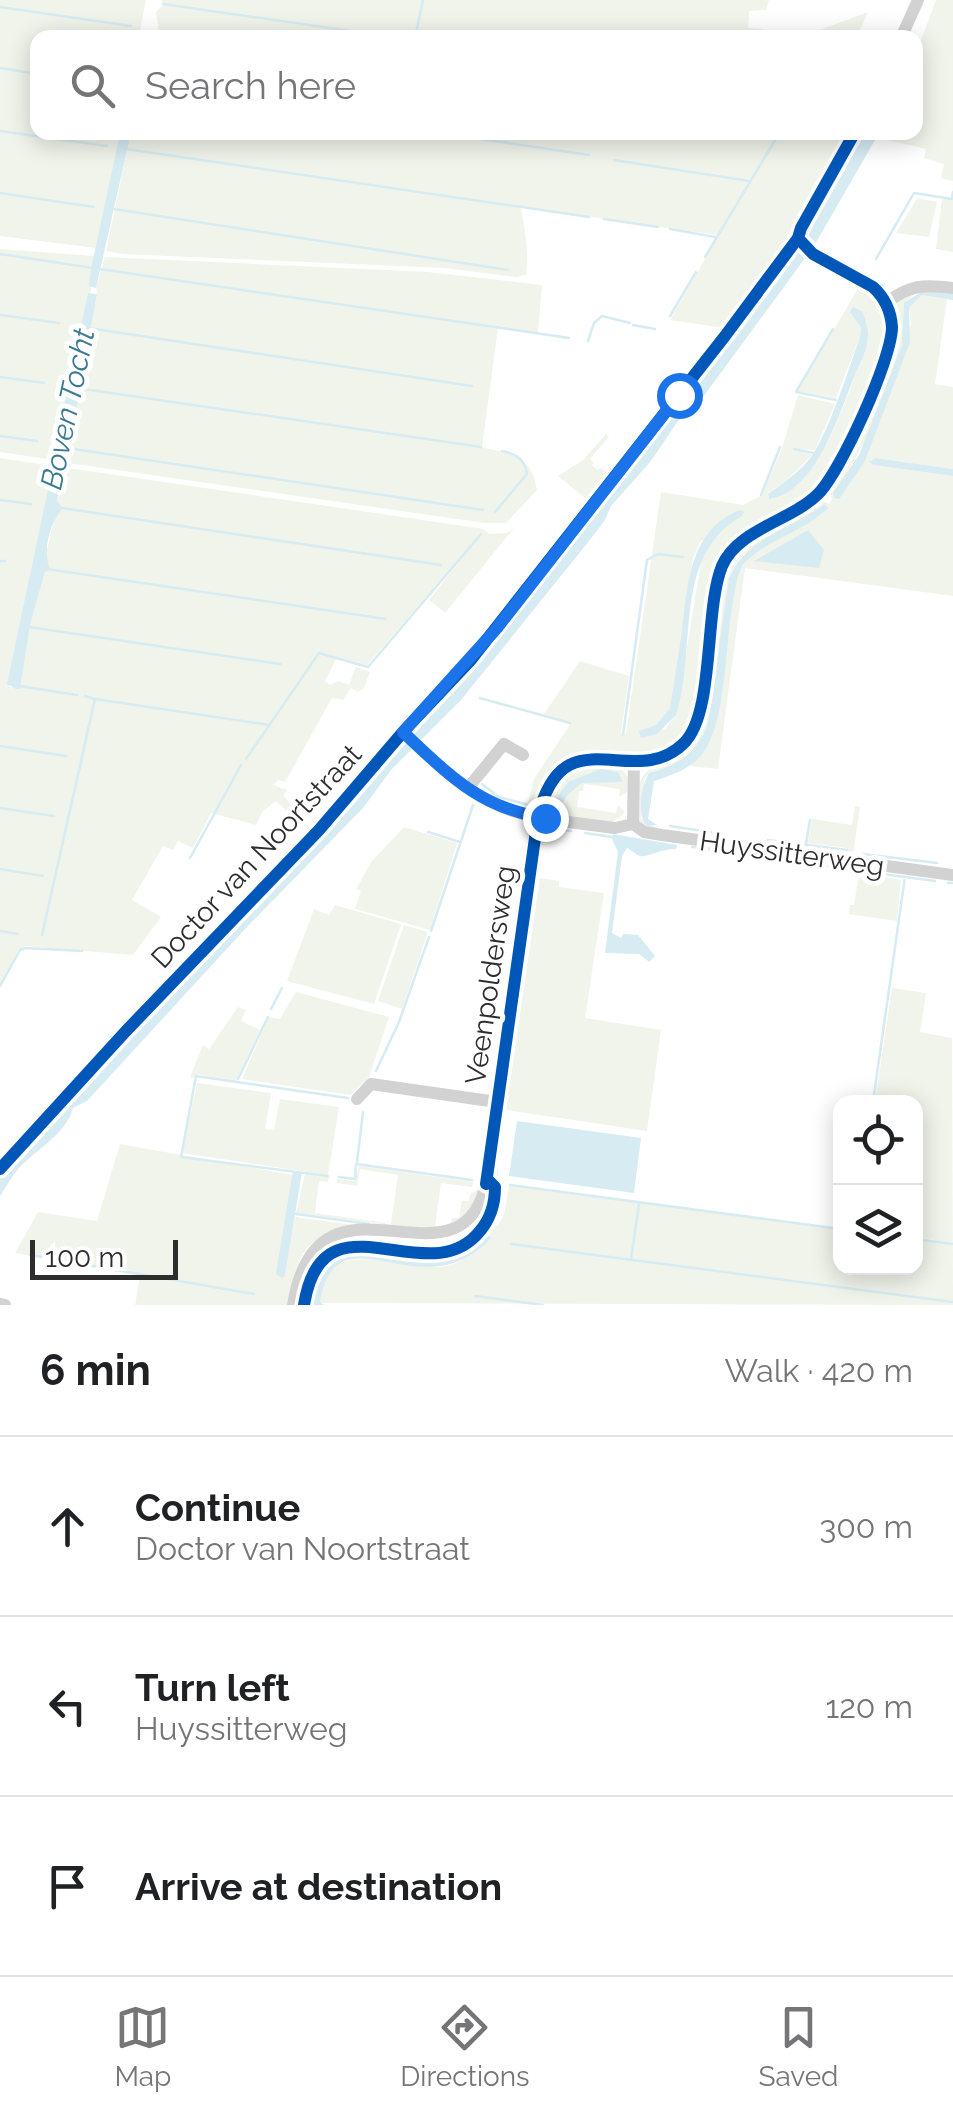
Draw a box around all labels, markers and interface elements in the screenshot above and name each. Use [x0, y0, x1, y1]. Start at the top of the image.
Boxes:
search box [30, 30, 923, 140]
icon: search [65, 58, 120, 113]
text: Search here [145, 63, 356, 108]
water label: Boven Tocht [33, 325, 102, 492]
route start [657, 373, 703, 419]
street label: Doctor van Noortstraat [144, 737, 369, 975]
route end [523, 796, 569, 842]
street label: Huyssitterweg [698, 824, 886, 883]
street label: Veenpoldersweg [459, 863, 522, 1087]
map controls [833, 1095, 923, 1275]
button: locate [833, 1095, 923, 1185]
button: layers [833, 1185, 923, 1275]
scale bar [30, 1235, 178, 1280]
text: 100 m [45, 1241, 124, 1274]
text: 6 min [40, 1346, 151, 1395]
text: Walk · 420 m [724, 1352, 913, 1389]
text: Continue [135, 1485, 300, 1530]
icon: ahead [40, 1499, 95, 1554]
text: 300 m [819, 1508, 913, 1545]
text: Doctor van Noortstraat [135, 1530, 470, 1567]
text: Turn left [135, 1665, 290, 1710]
icon: left [40, 1679, 95, 1734]
text: 120 m [825, 1688, 913, 1725]
text: Huyssitterweg [135, 1710, 348, 1747]
icon: arrive [40, 1859, 95, 1914]
text: Arrive at destination [135, 1864, 502, 1909]
tab: Map [114, 2000, 171, 2093]
tab: Directions [400, 2000, 530, 2093]
tab: Saved [758, 2000, 839, 2093]

